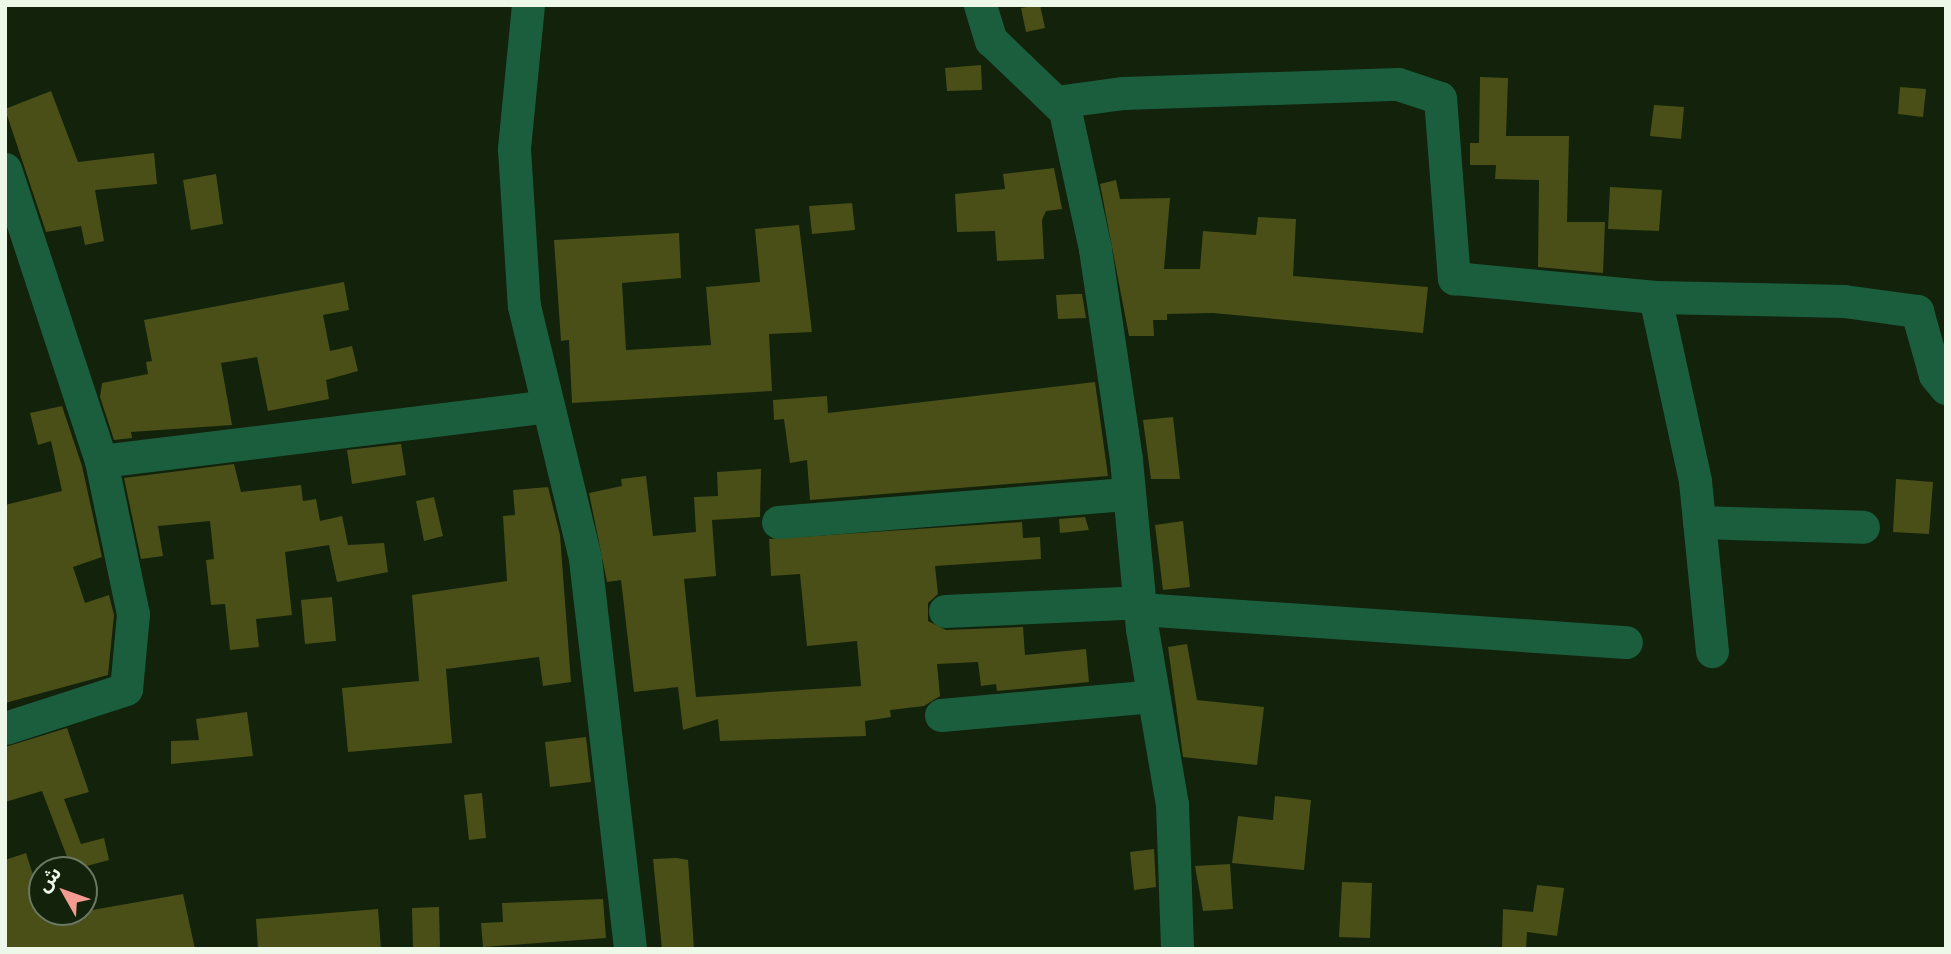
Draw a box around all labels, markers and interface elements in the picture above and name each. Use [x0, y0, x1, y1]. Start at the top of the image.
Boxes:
north arrow [28, 856, 98, 926]
text: ش [31, 861, 65, 896]

